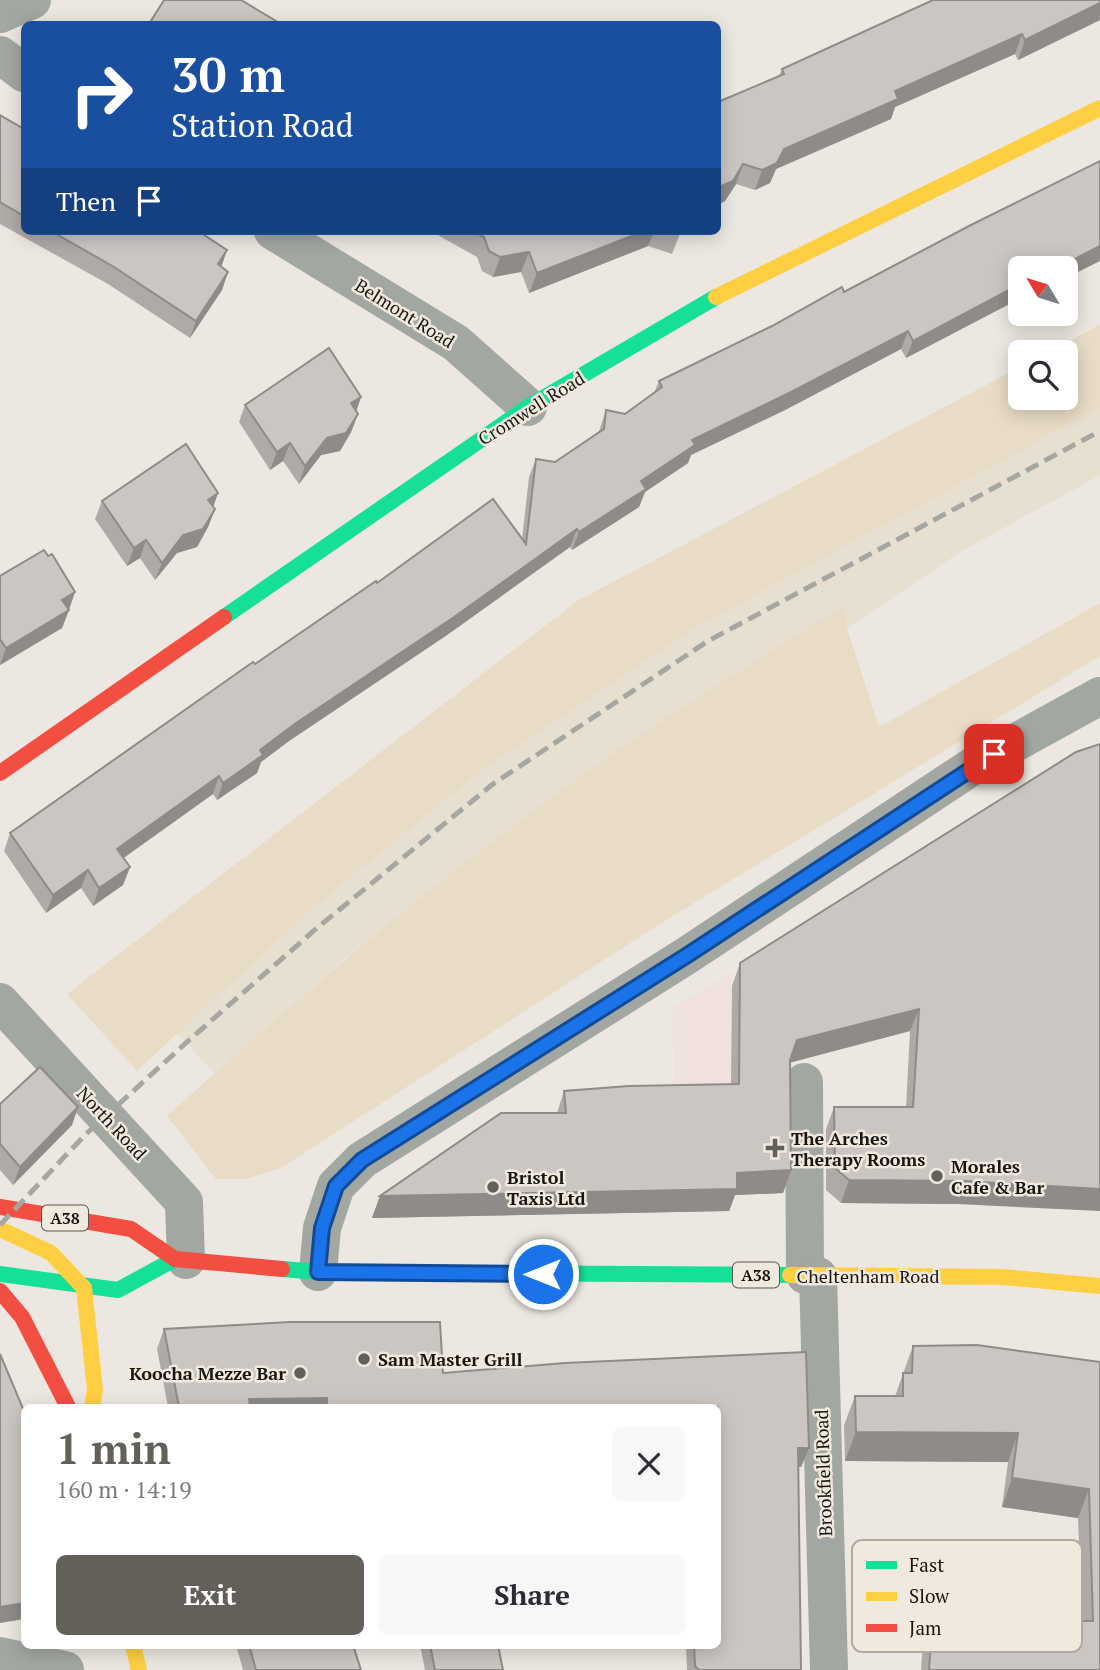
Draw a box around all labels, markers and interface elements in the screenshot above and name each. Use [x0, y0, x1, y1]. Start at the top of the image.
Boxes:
text: 30 m [171, 41, 285, 106]
icon: right [56, 49, 147, 140]
text: Station Road [171, 104, 354, 146]
icon: arrive [130, 182, 168, 220]
text: Then [56, 184, 116, 218]
north arrow [1008, 256, 1078, 326]
map controls [1008, 256, 1078, 410]
street label: Belmont Road [351, 273, 459, 353]
button: search [1008, 340, 1078, 410]
street label: Cromwell Road [473, 366, 589, 450]
pin [964, 724, 1024, 784]
icon: arrive [975, 735, 1013, 773]
street label: North Road [72, 1081, 152, 1165]
place label: The Arches Therapy Rooms [791, 1126, 925, 1171]
marker: The Arches Therapy Rooms [765, 1138, 785, 1158]
place label: Morales Cafe & Bar [951, 1154, 1044, 1199]
place label: Bristol Taxis Ltd [507, 1165, 586, 1210]
marker: Morales Cafe & Bar [929, 1168, 945, 1184]
marker: Bristol Taxis Ltd [485, 1179, 501, 1195]
road number: A38 [42, 1206, 88, 1230]
position arrow [506, 1237, 580, 1311]
road number: A38 [733, 1262, 779, 1288]
street label: Cheltenham Road [797, 1264, 939, 1288]
place label: Sam Master Grill [378, 1347, 522, 1371]
marker: Sam Master Grill [356, 1351, 372, 1367]
place label: Koocha Mezze Bar [129, 1361, 286, 1385]
marker: Koocha Mezze Bar [292, 1365, 308, 1381]
street label: Brookfield Road [809, 1409, 837, 1537]
text: 1 min [56, 1420, 171, 1476]
button: close [612, 1427, 686, 1501]
text: 160 m · 14:19 [56, 1474, 191, 1505]
legend [852, 1540, 1082, 1652]
text: Fast [909, 1552, 944, 1577]
button: Exit [56, 1555, 364, 1635]
button: Share [378, 1555, 686, 1635]
text: Slow [909, 1583, 950, 1608]
text: Jam [909, 1615, 942, 1640]

